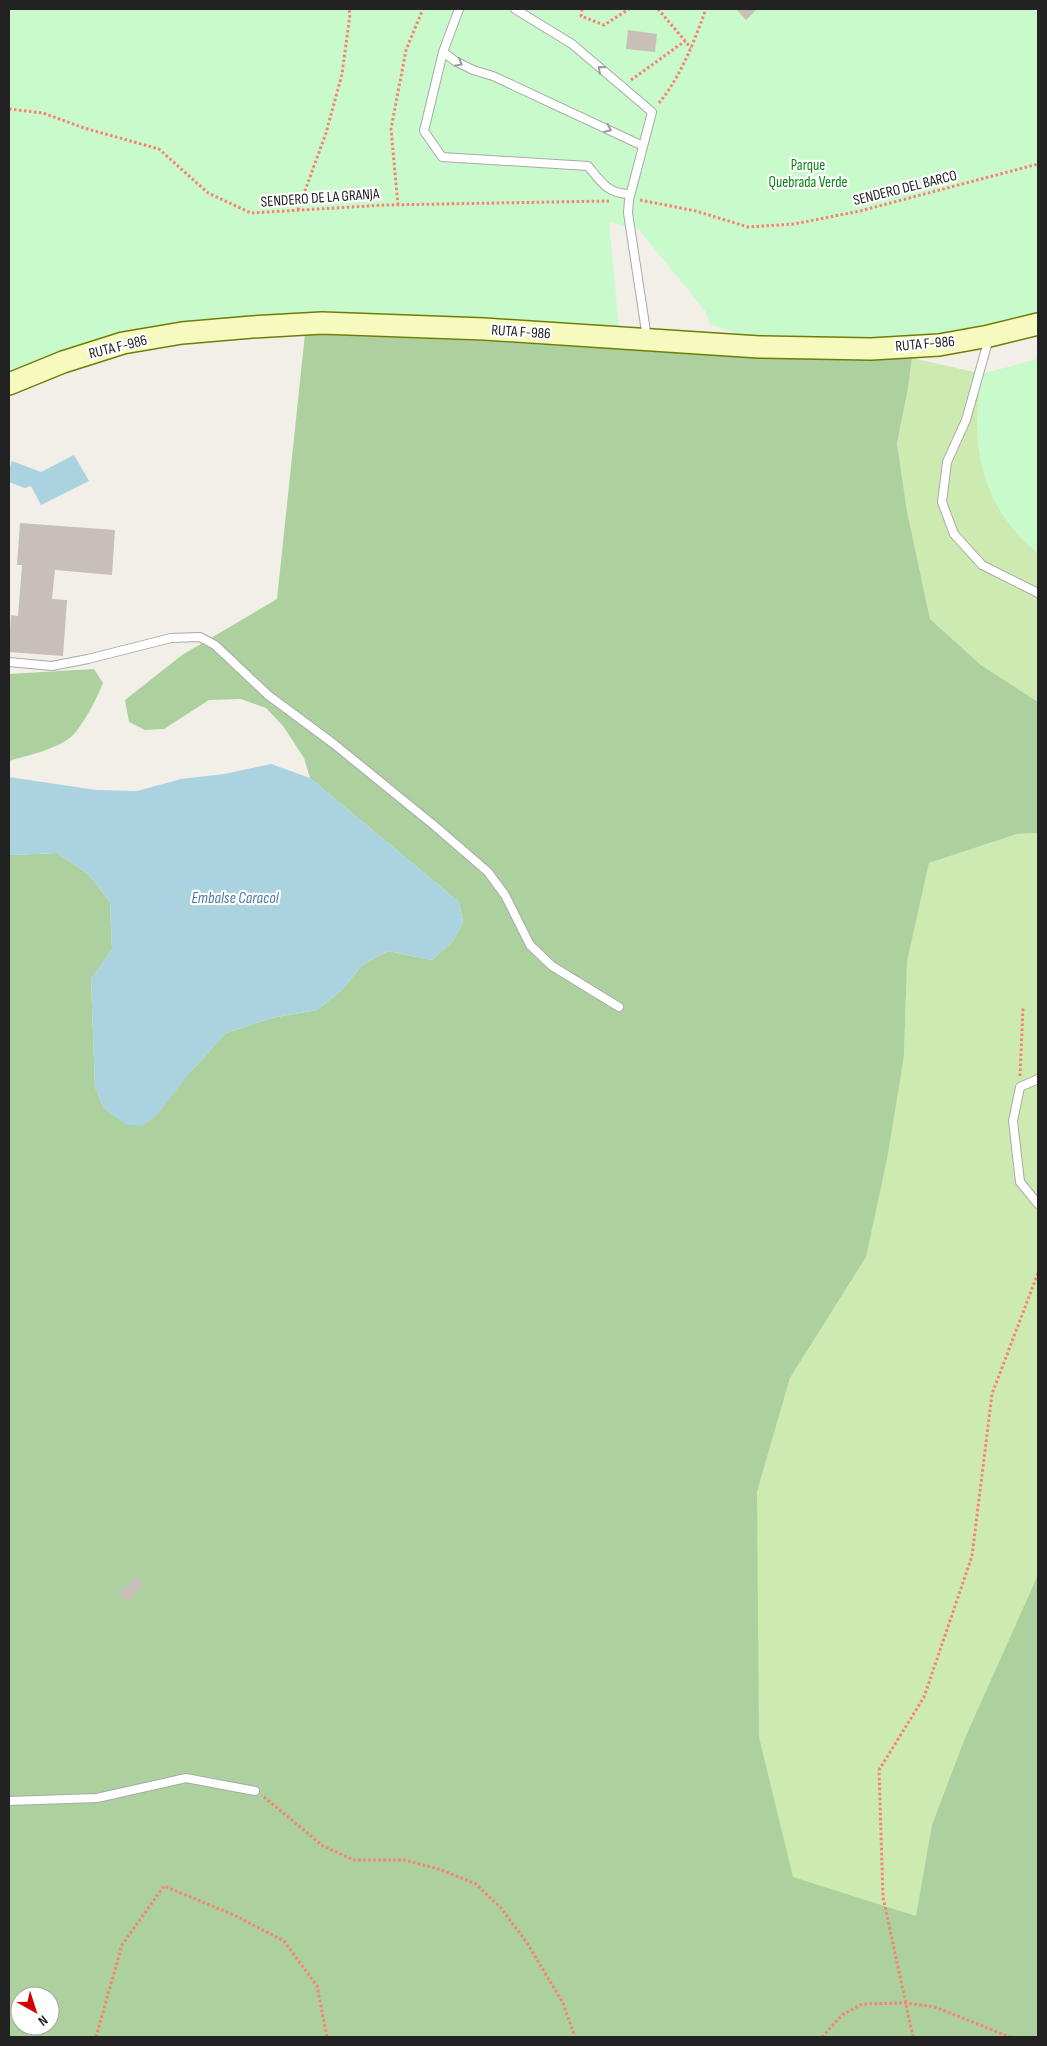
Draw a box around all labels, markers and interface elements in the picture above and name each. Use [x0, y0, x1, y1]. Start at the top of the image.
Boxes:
one-way arrow [454, 57, 463, 67]
one-way arrow [598, 65, 607, 74]
one-way arrow [602, 123, 611, 133]
park label: Parque Quebrada Verde [769, 156, 847, 192]
street label: SENDERO DEL BARCO [851, 166, 959, 210]
street label: SENDERO DE LA GRANJA [260, 184, 380, 212]
street label: RUTA F-986 [491, 320, 551, 344]
street label: RUTA F-986 [87, 331, 149, 363]
street label: RUTA F-986 [895, 332, 955, 356]
water label: Embalse Caracol [191, 889, 280, 908]
north arrow [10, 1986, 60, 2036]
text: N [35, 2012, 51, 2030]

